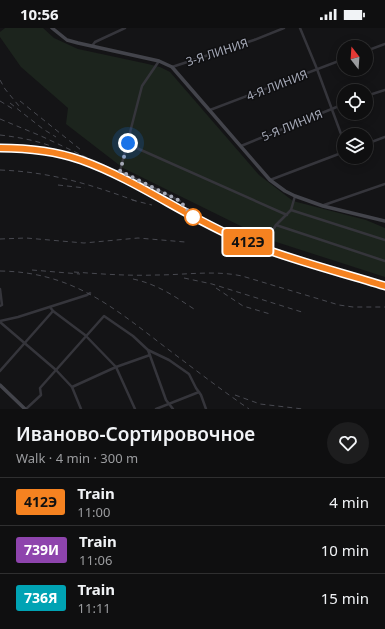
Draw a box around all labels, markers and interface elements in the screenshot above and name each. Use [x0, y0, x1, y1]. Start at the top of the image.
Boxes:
text: 10:56 [20, 4, 59, 24]
street label: 3-Я ЛИНИЯ [184, 34, 250, 70]
north arrow [337, 40, 373, 76]
map controls [337, 40, 373, 164]
street label: 4-Я ЛИНИЯ [244, 65, 310, 105]
button: locate [337, 84, 373, 120]
street label: 5-Я ЛИНИЯ [259, 105, 325, 145]
button: layers [337, 128, 373, 164]
your location [118, 133, 138, 153]
unlabelled marker [184, 208, 202, 226]
line badge: 412Э [220, 229, 276, 255]
text: 412Э [231, 232, 265, 251]
text: Иваново-Сортировочное [16, 421, 255, 447]
button: heart [327, 422, 369, 464]
text: Walk · 4 min · 300 m [16, 449, 138, 467]
text: Train [77, 483, 115, 503]
text: 412Э [24, 492, 57, 511]
text: 4 min [329, 492, 369, 512]
text: 11:00 [77, 503, 110, 521]
text: Train [79, 531, 117, 551]
text: 739И [24, 540, 59, 559]
text: 10 min [321, 540, 369, 560]
text: 11:06 [79, 551, 112, 569]
text: Train [78, 579, 115, 599]
text: 736Я [24, 588, 58, 607]
text: 15 min [321, 588, 369, 608]
text: 11:11 [78, 599, 111, 617]

